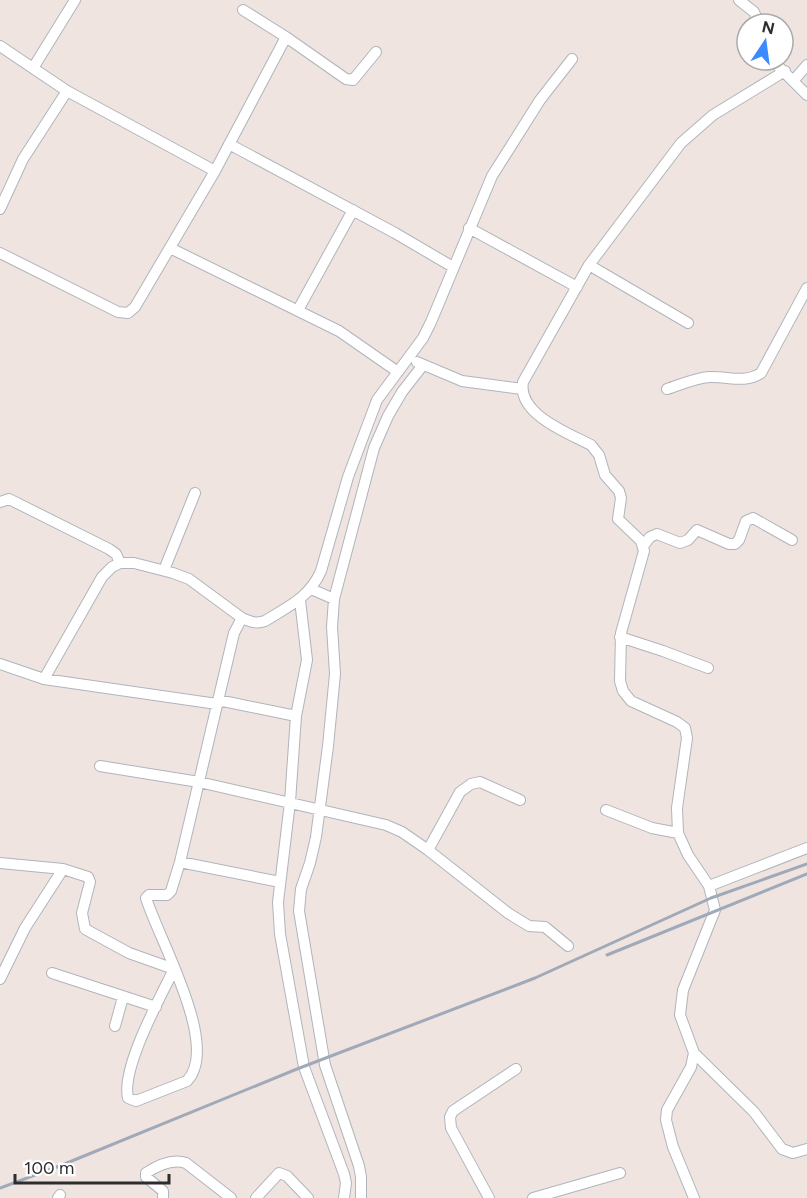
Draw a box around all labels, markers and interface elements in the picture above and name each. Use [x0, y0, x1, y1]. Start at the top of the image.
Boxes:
north arrow [735, 12, 795, 72]
text: N [760, 17, 776, 39]
scale bar [15, 1147, 170, 1185]
text: 100 m [24, 1157, 74, 1179]

